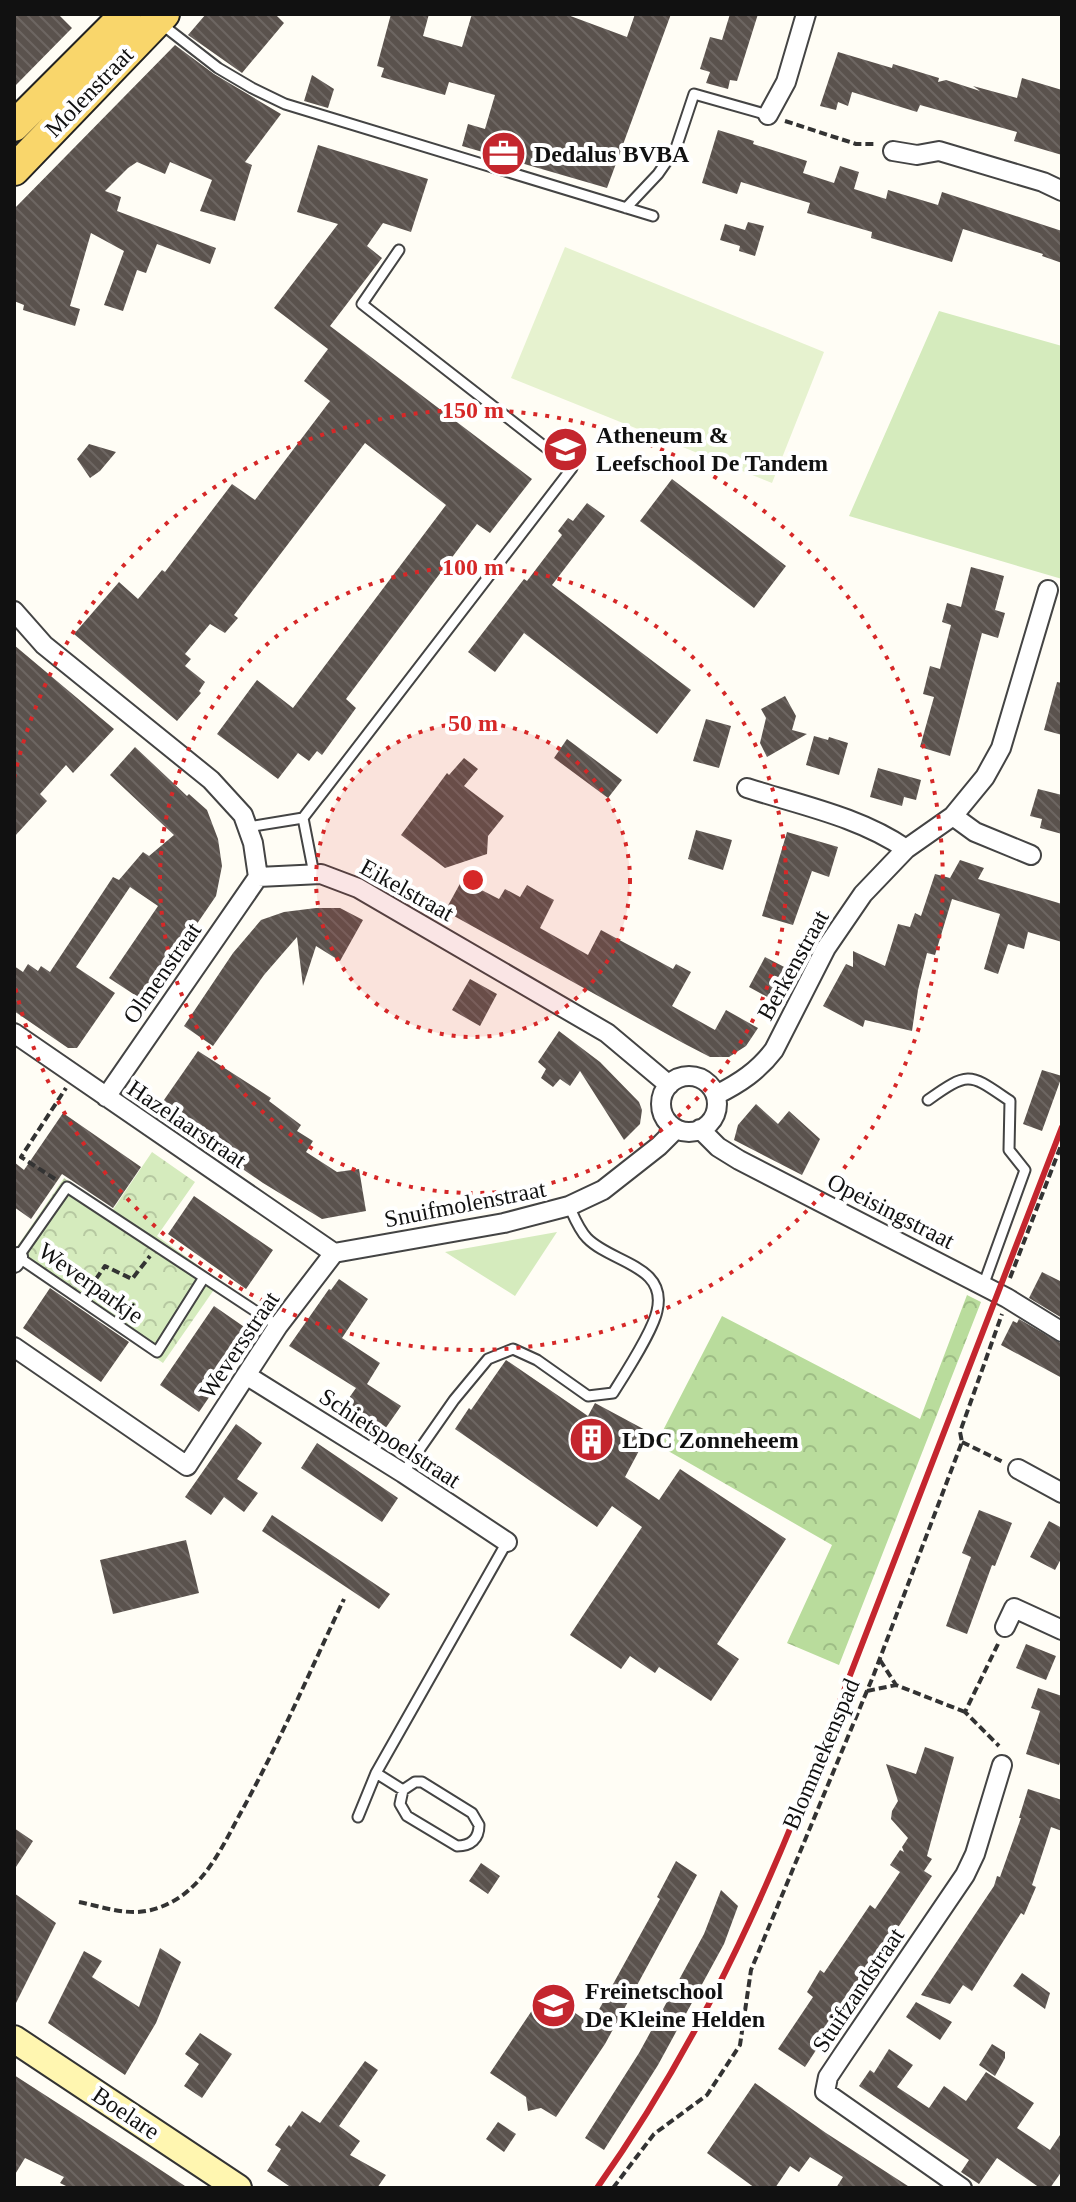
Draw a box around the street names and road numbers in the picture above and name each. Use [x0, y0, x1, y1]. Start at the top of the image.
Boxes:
street label: Molenstraat [40, 42, 138, 142]
street label: Eikelstraat [356, 854, 458, 926]
street label: Berkenstraat [752, 905, 834, 1024]
street label: Olmenstraat [118, 917, 206, 1028]
street label: Hazelaarstraat [123, 1075, 251, 1173]
street label: Opeisingstraat [823, 1168, 959, 1254]
street label: Snuifmolenstraat [382, 1176, 548, 1232]
street label: Weverparkje [34, 1237, 148, 1329]
street label: Weversstraat [194, 1286, 284, 1403]
street label: Schietspoelstraat [315, 1383, 466, 1493]
street label: Blommekenspad [778, 1675, 864, 1833]
street label: Stuifzandstraat [807, 1923, 909, 2057]
street label: Boelare [88, 2081, 164, 2145]

